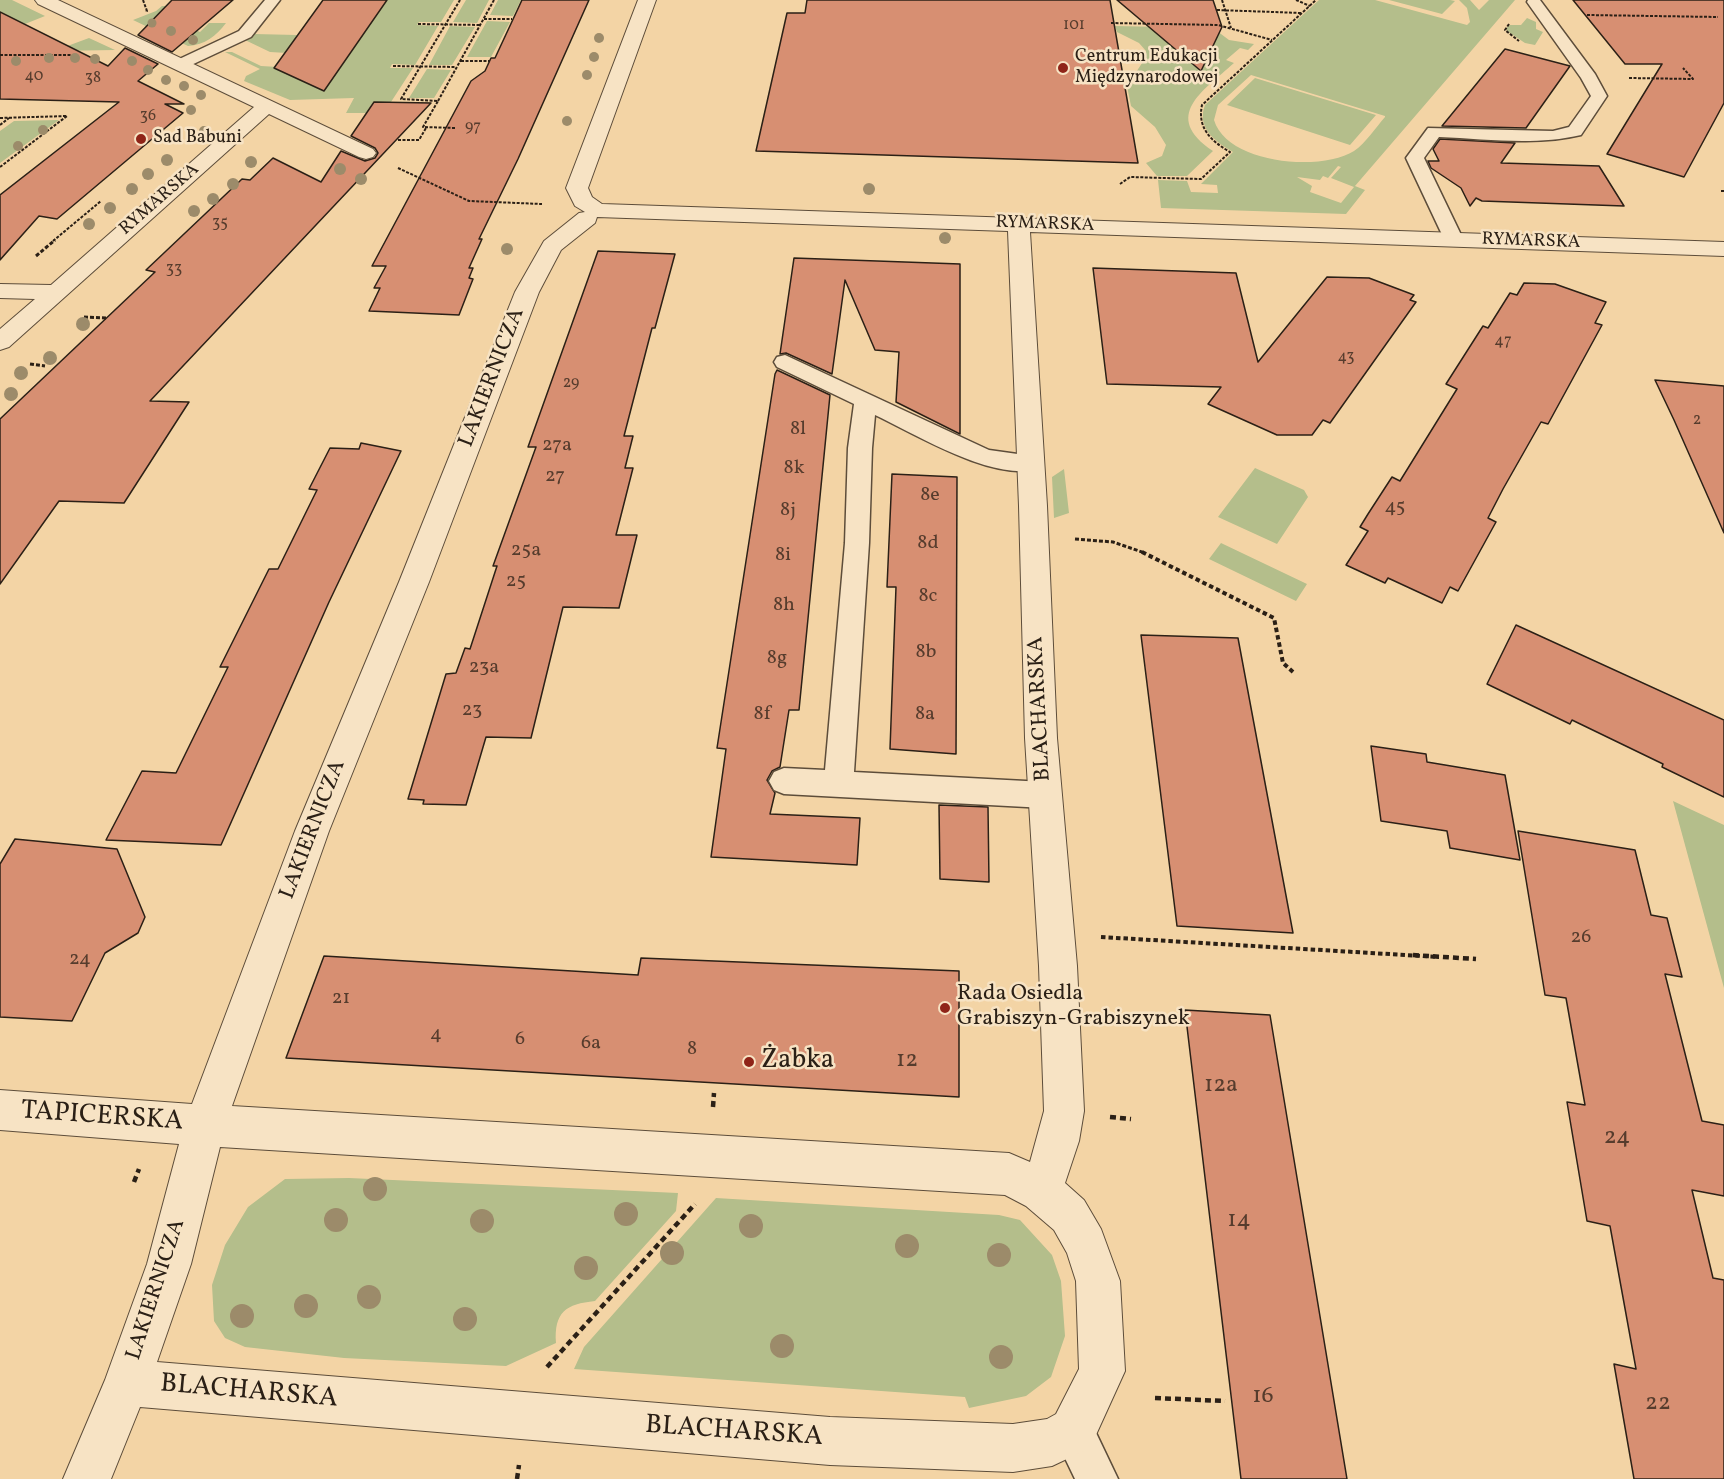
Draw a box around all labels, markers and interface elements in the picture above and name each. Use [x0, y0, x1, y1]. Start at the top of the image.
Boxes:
house number: 101 [1063, 16, 1085, 36]
place label: Centrum Edukacji Międzynarodowej [1075, 47, 1218, 90]
marker: Centrum Edukacji Międzynarodowej [1056, 61, 1070, 75]
house number: 40 [25, 67, 43, 87]
house number: 38 [85, 69, 101, 89]
house number: 36 [140, 107, 156, 127]
house number: 97 [465, 118, 481, 138]
place label: Sad Babuni [153, 128, 242, 150]
marker: Sad Babuni [134, 132, 148, 146]
street label: RYMARSKA [116, 159, 204, 241]
street label: RYMARSKA [995, 212, 1095, 238]
house number: 35 [212, 214, 228, 234]
street label: RYMARSKA [1481, 229, 1581, 255]
house number: 33 [166, 260, 182, 280]
street label: LAKIERNICZA [454, 305, 532, 451]
house number: 47 [1494, 332, 1512, 352]
house number: 43 [1337, 348, 1355, 368]
house number: 29 [563, 374, 579, 394]
house number: 2 [1693, 411, 1701, 431]
house number: 8l [790, 418, 806, 442]
house number: 27a [542, 434, 572, 458]
house number: 8k [783, 457, 805, 481]
house number: 27 [545, 465, 565, 489]
house number: 8e [920, 484, 940, 508]
house number: 45 [1385, 496, 1405, 520]
house number: 8j [780, 499, 796, 523]
house number: 8d [917, 532, 939, 556]
house number: 25a [511, 539, 541, 563]
house number: 8i [775, 544, 791, 568]
house number: 25 [506, 570, 526, 594]
house number: 8c [918, 585, 938, 609]
house number: 8h [773, 594, 795, 618]
street label: BLACHARSKA [1024, 636, 1058, 782]
house number: 8b [915, 641, 937, 665]
house number: 8g [767, 647, 787, 671]
house number: 23a [469, 656, 499, 680]
house number: 23 [462, 699, 482, 723]
house number: 8f [754, 703, 770, 727]
house number: 8a [915, 703, 935, 727]
street label: LAKIERNICZA [275, 757, 353, 903]
house number: 26 [1571, 926, 1591, 950]
house number: 24 [69, 948, 91, 972]
place label: Rada Osiedla Grabiszyn-Grabiszynek [957, 982, 1190, 1034]
house number: 21 [332, 987, 350, 1011]
marker: Rada Osiedla Grabiszyn-Grabiszynek [938, 1001, 952, 1015]
house number: 4 [430, 1023, 442, 1047]
house number: 6 [515, 1028, 525, 1052]
house number: 6a [581, 1032, 601, 1056]
house number: 8 [687, 1038, 697, 1062]
place label: Żabka [761, 1046, 834, 1078]
house number: 12 [896, 1048, 918, 1076]
marker: Żabka [742, 1055, 756, 1069]
house number: 12a [1204, 1073, 1238, 1101]
street label: TAPICERSKA [20, 1096, 184, 1140]
house number: 24 [1604, 1125, 1630, 1153]
house number: 14 [1227, 1208, 1251, 1236]
street label: LAKIERNICZA [122, 1216, 192, 1364]
street label: BLACHARSKA [159, 1369, 339, 1417]
house number: 16 [1252, 1384, 1274, 1412]
house number: 22 [1645, 1391, 1671, 1419]
street label: BLACHARSKA [644, 1411, 824, 1455]

